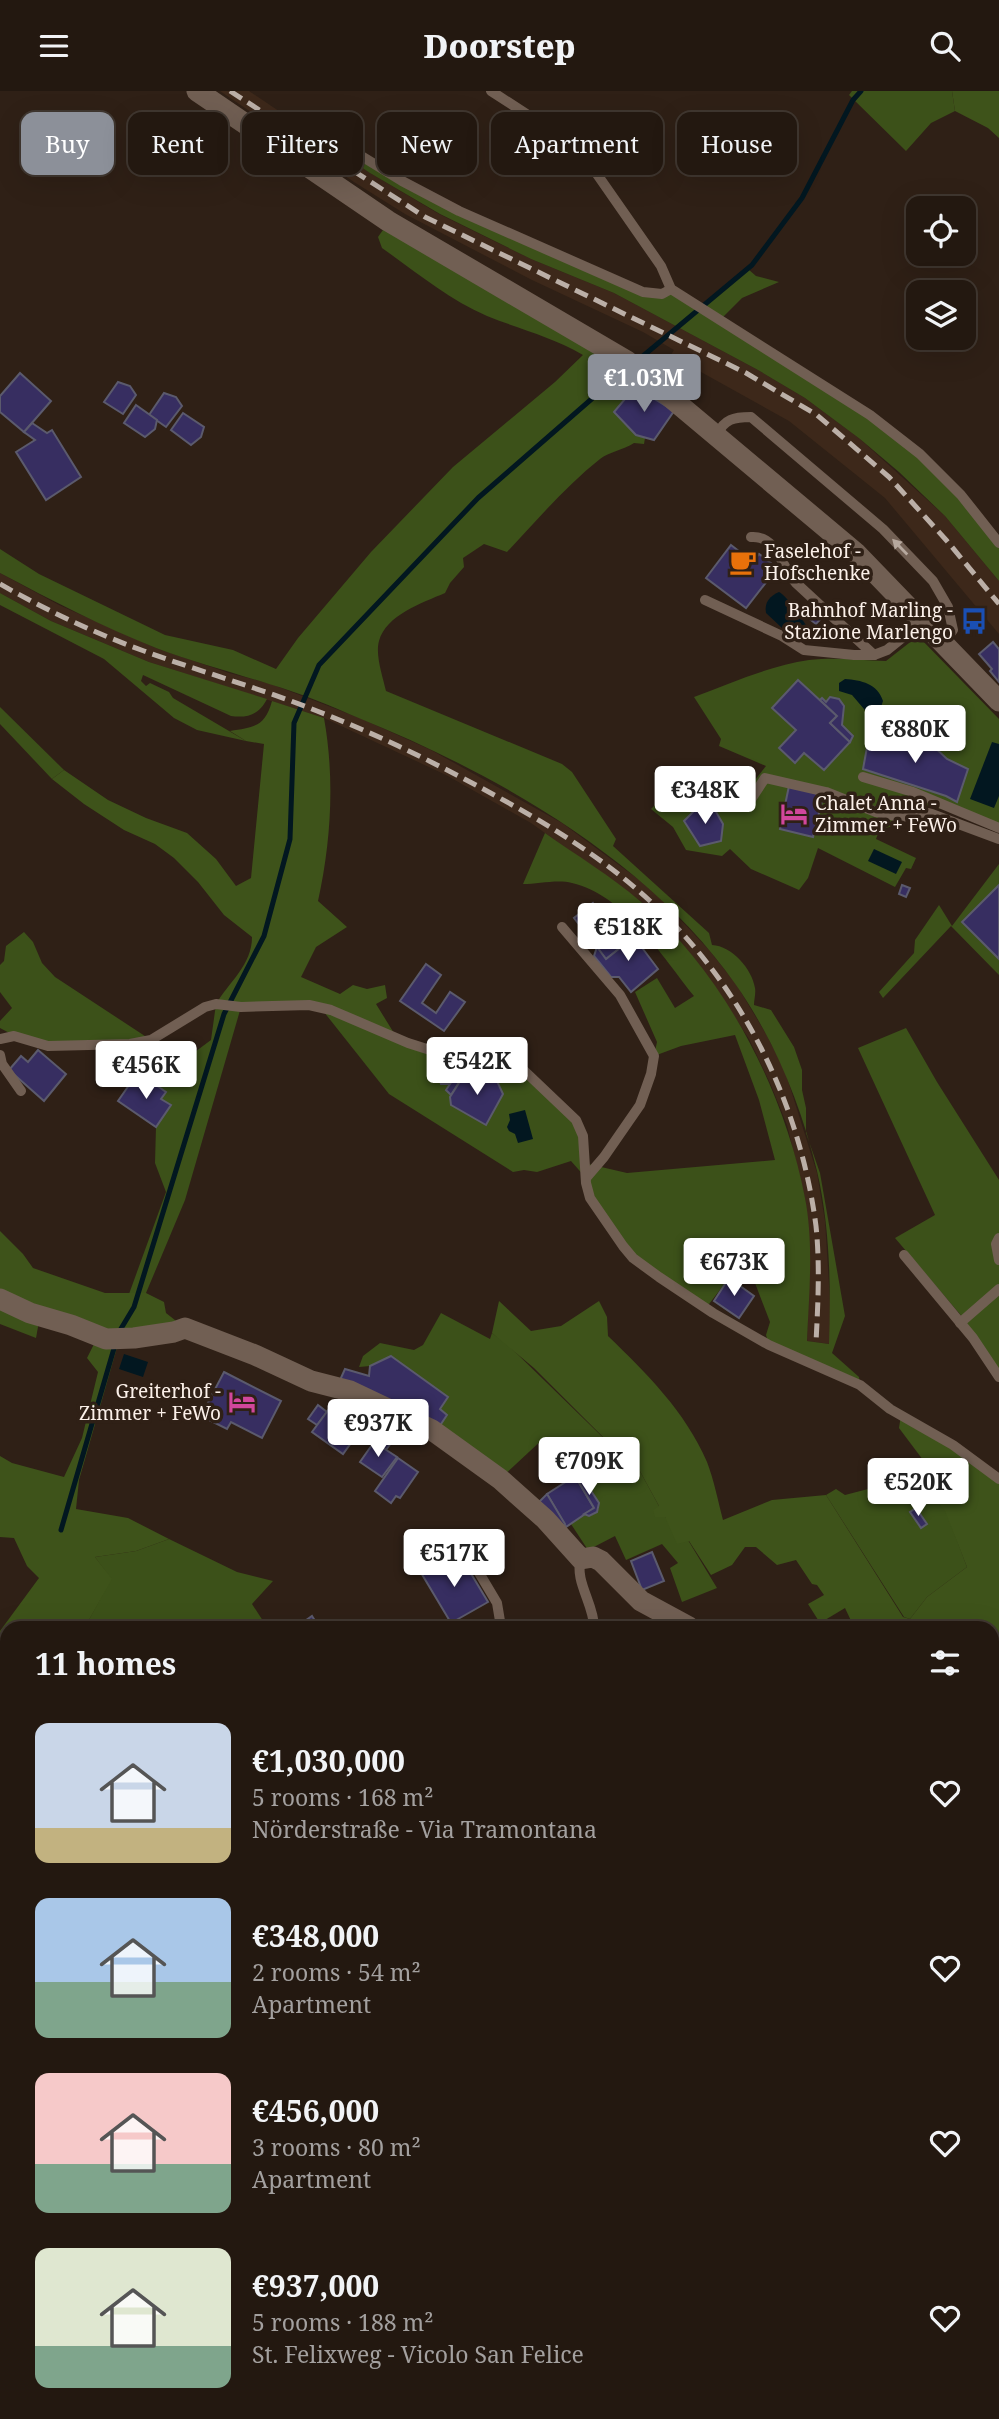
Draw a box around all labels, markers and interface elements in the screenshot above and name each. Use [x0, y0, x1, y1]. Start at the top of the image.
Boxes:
text: Doorstep [424, 24, 575, 67]
icon: menu [35, 27, 73, 65]
icon: search [926, 27, 964, 65]
chip: Buy [21, 112, 114, 175]
chip: Rent [128, 112, 228, 175]
chip: Filters [242, 112, 363, 175]
chip: New [377, 112, 477, 175]
chip: Apartment [491, 112, 663, 175]
chip: House [677, 112, 797, 175]
map controls [906, 196, 976, 350]
button: locate [906, 196, 976, 266]
button: layers [906, 280, 976, 350]
pin: €1.03M [587, 355, 701, 414]
text: €1.03M [604, 361, 684, 393]
place label: Faselehof - Hofschenke [764, 538, 870, 586]
one-way arrow [893, 539, 909, 556]
cafe icon: Faselehof - Hofschenke [728, 547, 758, 577]
place label: Bahnhof Marling - Stazione Marlengo [784, 597, 953, 645]
bus stop icon: Bahnhof Marling - Stazione Marlengo [959, 606, 989, 636]
pin: €880K [866, 705, 964, 765]
text: €880K [881, 712, 949, 744]
pin: €348K [656, 767, 754, 826]
text: €348K [671, 773, 739, 805]
place label: Chalet Anna - Zimmer + FeWo [815, 790, 957, 838]
hotel icon: Chalet Anna - Zimmer + FeWo [779, 799, 809, 829]
pin: €518K [579, 903, 677, 963]
text: €518K [594, 910, 662, 942]
pin: €542K [428, 1037, 526, 1097]
pin: €456K [97, 1041, 195, 1101]
text: €542K [443, 1044, 511, 1076]
text: €456K [112, 1048, 180, 1080]
pin: €673K [685, 1239, 783, 1298]
text: €673K [700, 1245, 768, 1277]
place label: Greiterhof - Zimmer + FeWo [79, 1378, 221, 1426]
hotel icon: Greiterhof - Zimmer + FeWo [227, 1387, 257, 1417]
pin: €937K [329, 1399, 427, 1459]
text: €937K [344, 1406, 412, 1438]
pin: €709K [540, 1437, 638, 1497]
text: €709K [555, 1444, 623, 1476]
pin: €520K [869, 1459, 967, 1518]
text: €520K [884, 1465, 952, 1497]
pin: €517K [405, 1529, 503, 1589]
text: €517K [420, 1536, 488, 1568]
text: 11 homes [35, 1643, 176, 1684]
icon: filters [926, 1644, 964, 1682]
text: €1,030,000 [252, 1740, 405, 1781]
icon: home [91, 1751, 175, 1835]
icon: heart [926, 1774, 964, 1812]
text: 5 rooms · 168 m² [252, 1781, 434, 1813]
text: Nörderstraße - Via Tramontana [252, 1813, 597, 1845]
text: €348,000 [252, 1915, 379, 1956]
icon: home [91, 1926, 175, 2010]
icon: heart [926, 1949, 964, 1987]
text: 2 rooms · 54 m² [252, 1956, 421, 1988]
text: Apartment [252, 1988, 371, 2020]
text: €456,000 [252, 2090, 379, 2131]
icon: home [91, 2101, 175, 2185]
icon: heart [926, 2124, 964, 2162]
text: 3 rooms · 80 m² [252, 2131, 421, 2163]
text: Apartment [252, 2163, 371, 2195]
text: €937,000 [252, 2265, 379, 2306]
icon: home [91, 2276, 175, 2360]
icon: heart [926, 2299, 964, 2337]
text: 5 rooms · 188 m² [252, 2306, 434, 2338]
text: St. Felixweg - Vicolo San Felice [252, 2338, 584, 2370]

